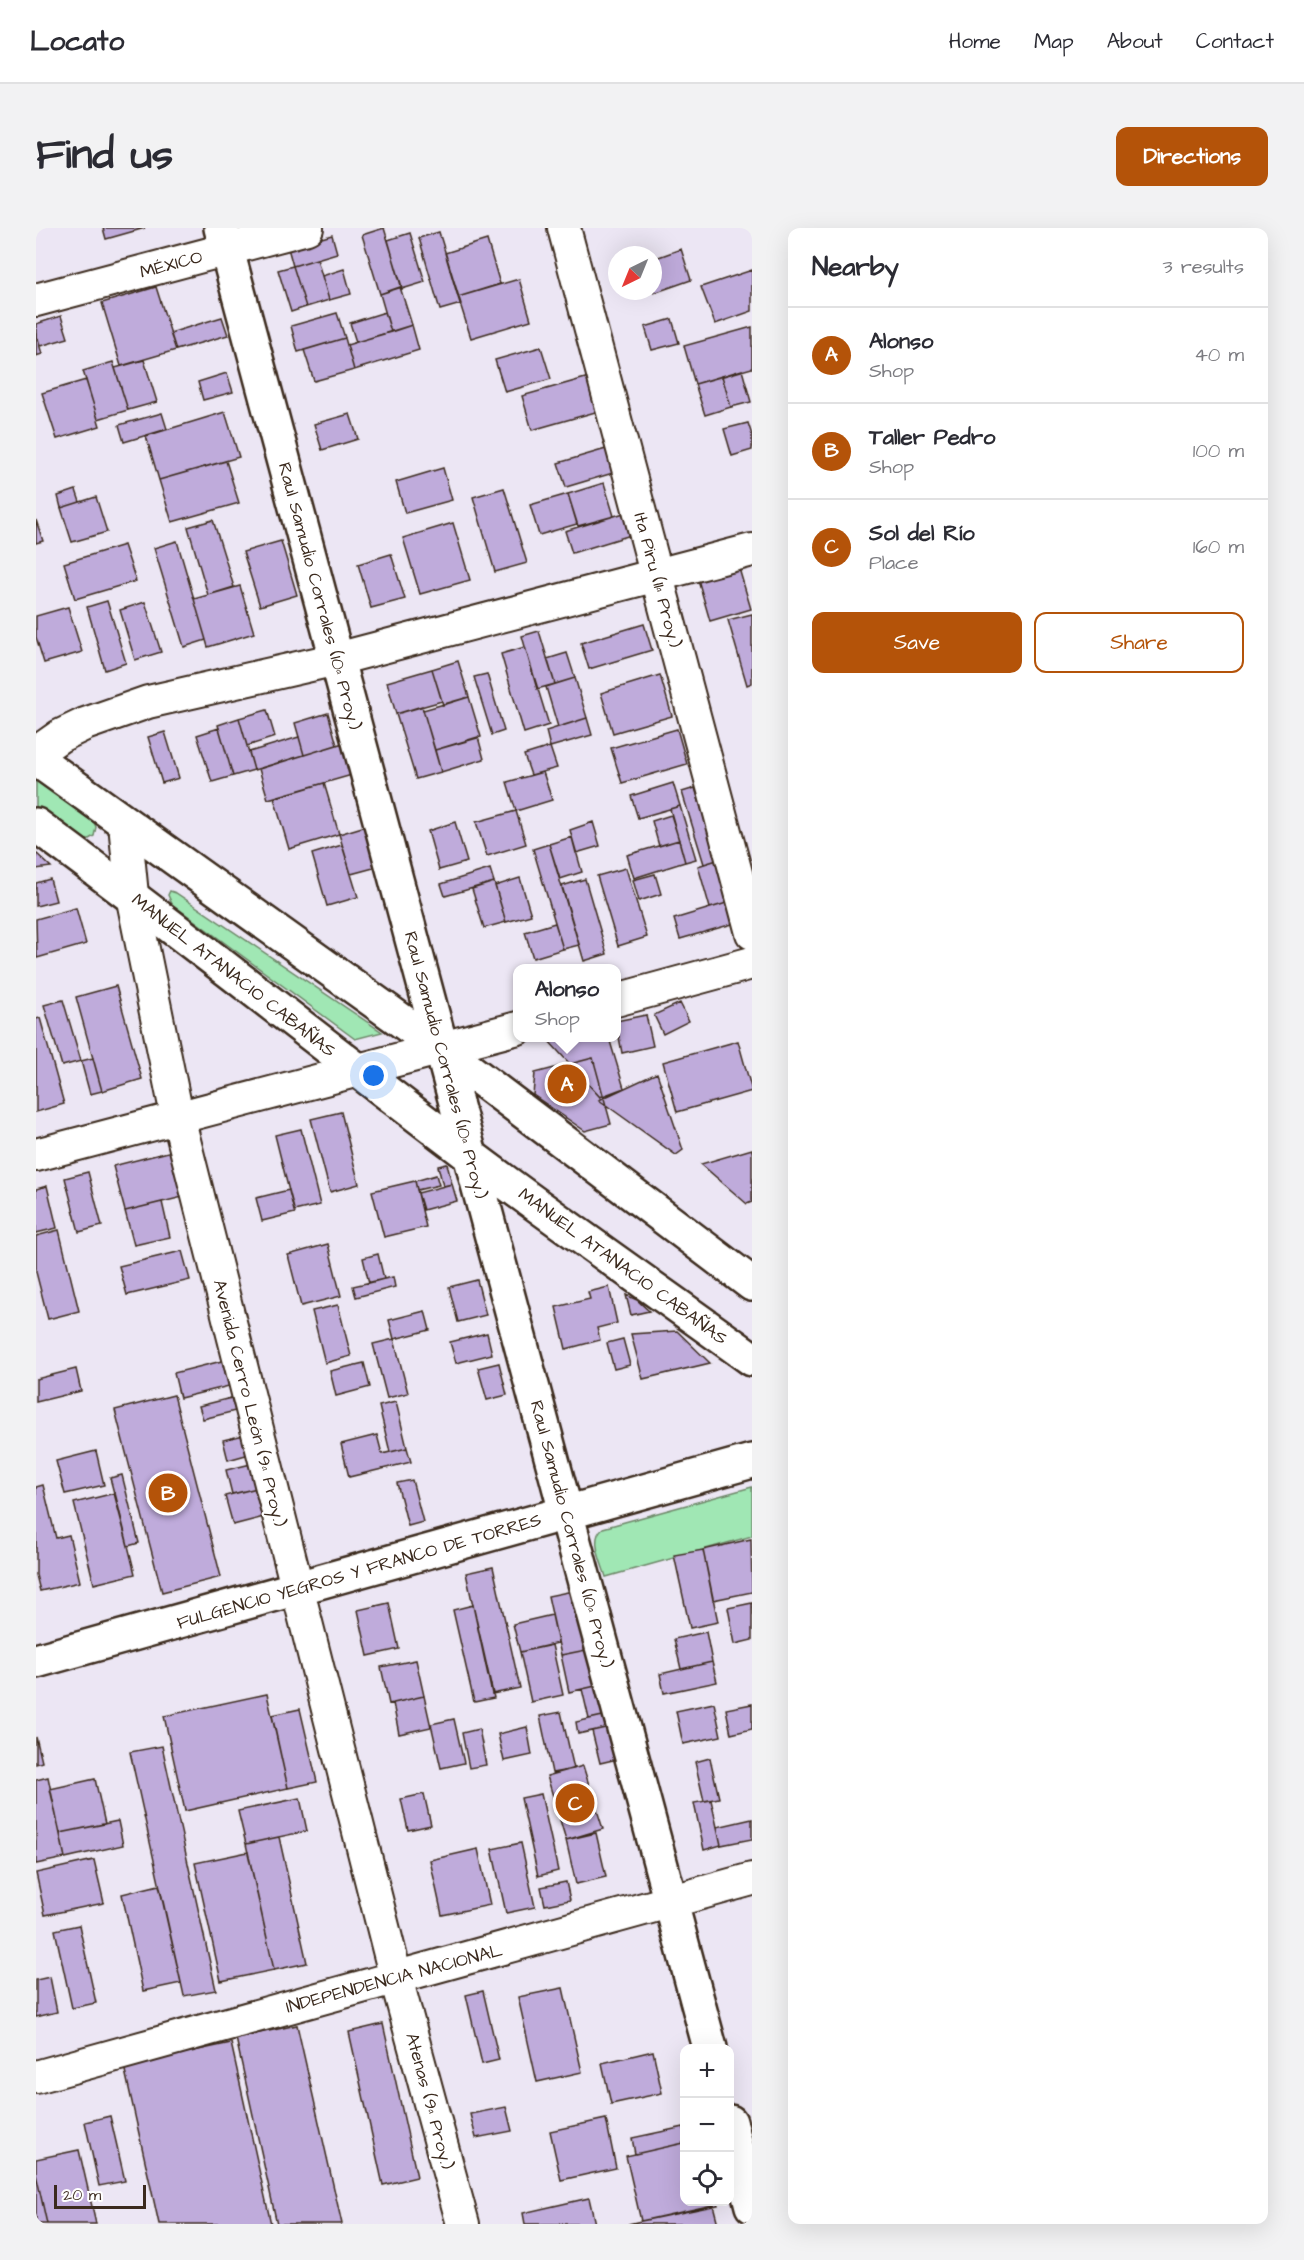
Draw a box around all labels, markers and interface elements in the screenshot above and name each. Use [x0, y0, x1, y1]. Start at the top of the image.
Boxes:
text: Locato [30, 22, 124, 61]
text: Home [949, 27, 1001, 56]
text: Map [1034, 27, 1074, 56]
text: About [1107, 27, 1163, 56]
text: Contact [1196, 27, 1274, 56]
text: Find us [36, 127, 173, 185]
button: Directions [1116, 127, 1268, 186]
street label: MÉXICO [137, 244, 205, 285]
north arrow [608, 246, 662, 300]
text: Nearby [812, 249, 899, 285]
text: 3 results [1162, 253, 1244, 281]
text: Alonso [869, 326, 933, 357]
text: A [825, 341, 838, 369]
text: 40 m [1194, 341, 1244, 369]
text: Shop [869, 357, 914, 385]
text: Taller Pedro [869, 422, 995, 453]
text: B [824, 437, 839, 465]
text: 100 m [1193, 437, 1244, 465]
text: Shop [869, 453, 914, 481]
street label: Raul Samudio Corrales (10ª Proy.) [271, 460, 367, 733]
street label: Ita Piru (11ª Proy.) [627, 510, 688, 651]
text: Sol del Río [869, 518, 975, 549]
text: C [824, 533, 839, 561]
text: 160 m [1193, 533, 1244, 561]
text: Place [869, 549, 919, 577]
button: Save [812, 612, 1022, 673]
button: Share [1034, 612, 1244, 673]
street label: MANUEL ATANACIO CABAÑAS [126, 888, 341, 1063]
street label: Raul Samudio Corrales (10ª Proy.) [397, 929, 493, 1202]
popup [513, 964, 621, 1042]
text: Alonso [535, 974, 599, 1005]
text: Shop [535, 1005, 580, 1033]
your location [359, 1061, 388, 1090]
pin: A [548, 1062, 586, 1106]
street label: MANUEL ATANACIO CABAÑAS [513, 1182, 732, 1351]
street label: Avenida Cerro León (9ª Proy.) [206, 1277, 292, 1529]
street label: Raul Samudio Corrales (10ª Proy.) [523, 1398, 619, 1671]
pin: B [148, 1470, 188, 1516]
street label: FULGENCIO YEGROS Y FRANCO DE TORRES [174, 1507, 544, 1636]
pin: C [556, 1780, 594, 1826]
street label: INDEPENDENCIA NACIONAL [283, 1937, 506, 2019]
street label: Atenas (9ª Proy.) [398, 2030, 460, 2172]
map controls [680, 2044, 734, 2206]
button: + [680, 2044, 734, 2098]
button: − [680, 2098, 734, 2152]
button: locate [680, 2152, 734, 2206]
scale bar [54, 2182, 146, 2210]
text: 20 m [63, 2184, 101, 2206]

